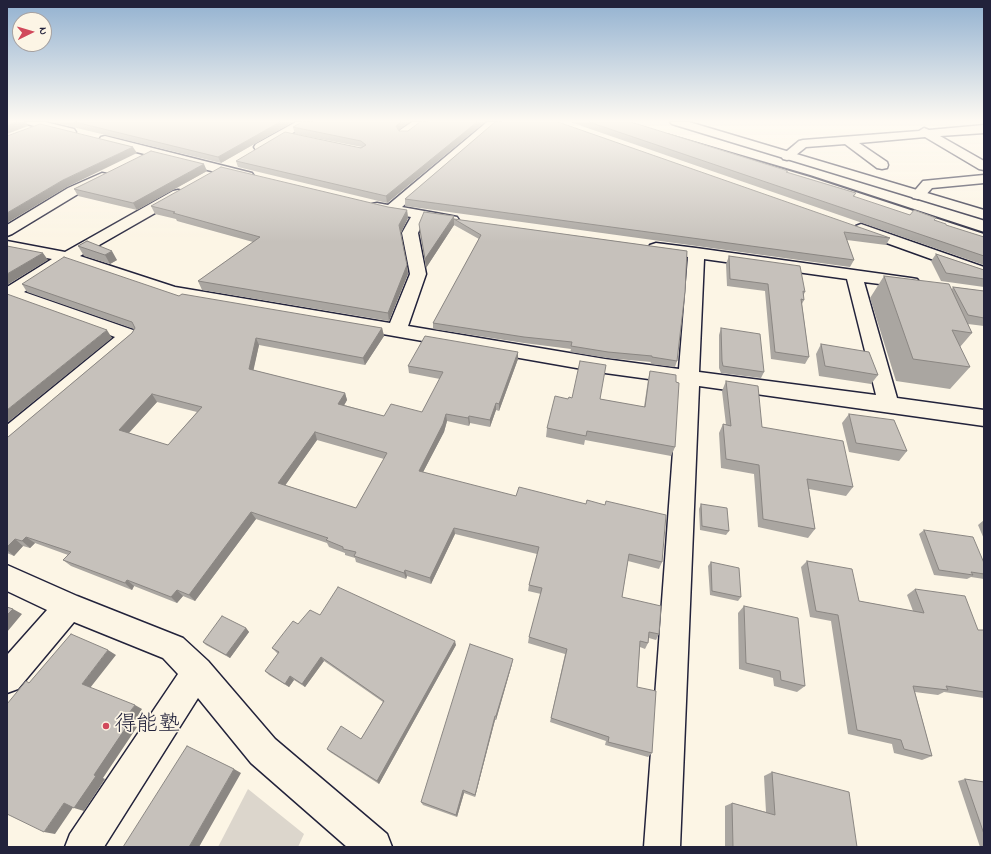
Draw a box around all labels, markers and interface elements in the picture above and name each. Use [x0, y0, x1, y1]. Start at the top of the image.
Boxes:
north arrow [12, 12, 52, 52]
text: N [35, 27, 51, 35]
place label: 得能塾 [114, 713, 180, 739]
marker: 得能塾 [101, 721, 111, 731]

